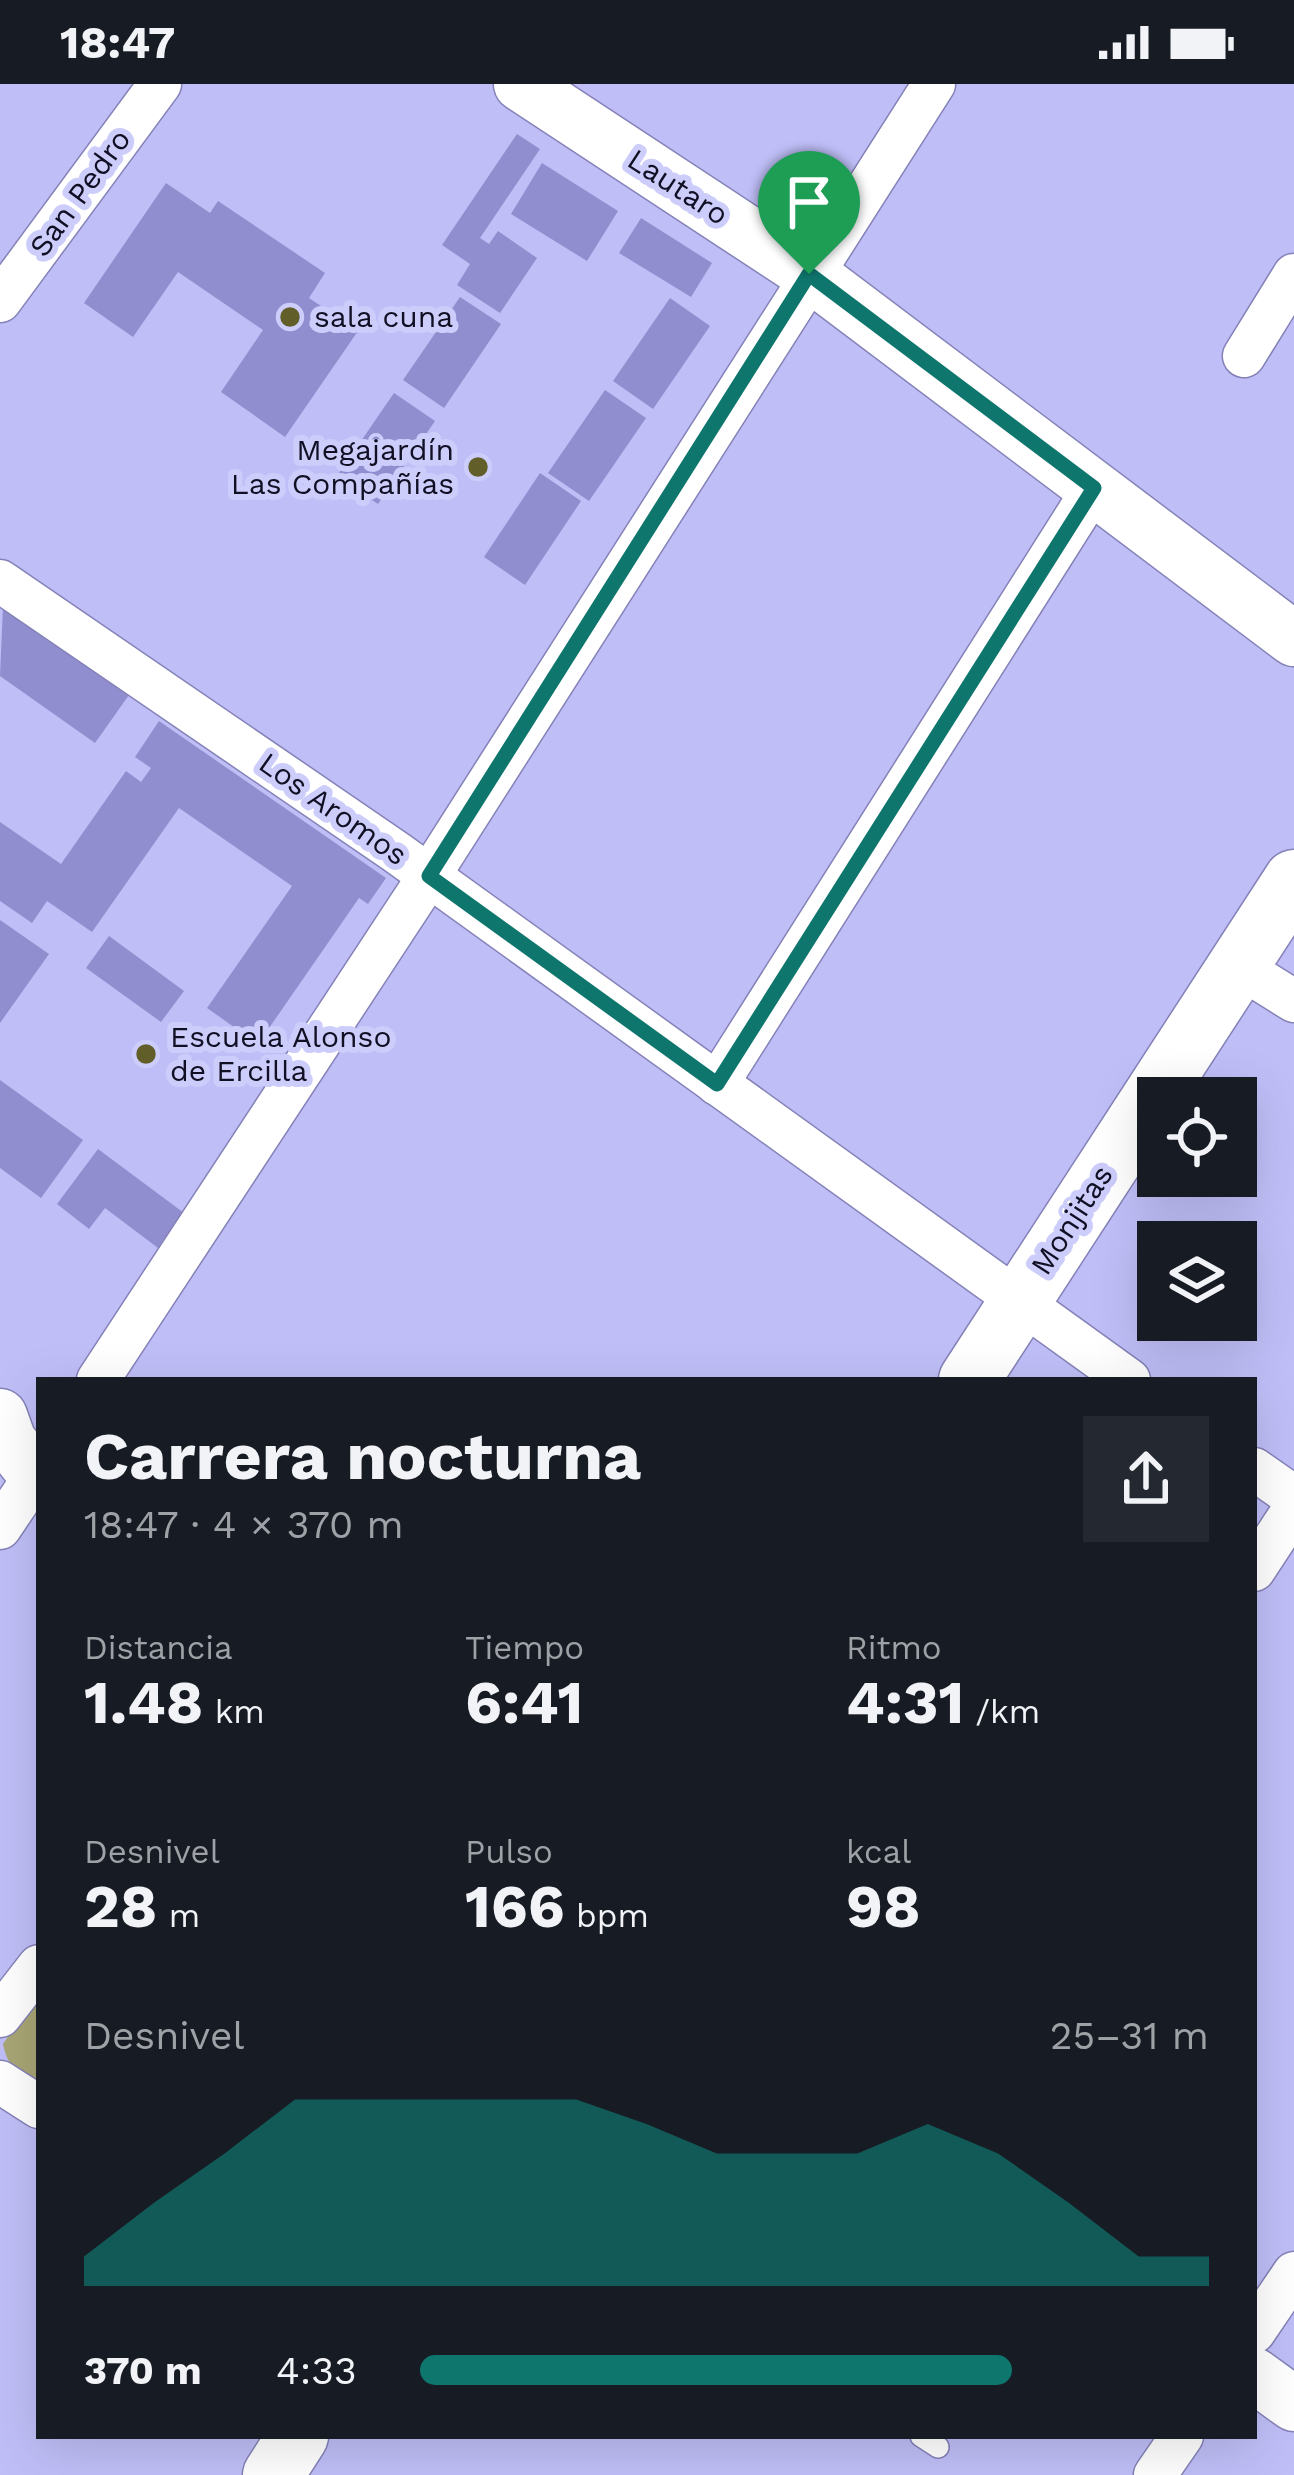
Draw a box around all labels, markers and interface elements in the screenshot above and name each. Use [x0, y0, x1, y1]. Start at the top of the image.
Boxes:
text: 18:47 [60, 16, 175, 69]
street label: San Pedro [22, 122, 137, 263]
street label: Lautaro [621, 141, 735, 232]
pin [758, 151, 860, 274]
icon: arrive [776, 169, 842, 235]
place label: sala cuna [314, 299, 453, 334]
marker: sala cuna [277, 304, 303, 330]
place label: Megajardín Las Compañías [231, 432, 454, 501]
marker: Megajardín Las Compañías [465, 454, 491, 480]
street label: Los Aromos [253, 745, 414, 872]
place label: Escuela Alonso de Ercilla [170, 1019, 391, 1088]
marker: Escuela Alonso de Ercilla [133, 1041, 159, 1067]
map controls [1137, 1077, 1257, 1341]
button: locate [1137, 1077, 1257, 1197]
street label: Monjitas [1023, 1159, 1120, 1281]
button: layers [1137, 1221, 1257, 1341]
button: share [1083, 1416, 1209, 1542]
text: Carrera nocturna [84, 1418, 641, 1495]
text: 18:47 · 4 × 370 m [84, 1502, 404, 1547]
text: Distancia [84, 1628, 233, 1667]
text: Tiempo [465, 1628, 584, 1667]
text: Ritmo [846, 1628, 942, 1667]
text: 1.48 [84, 1667, 203, 1738]
text: 6:41 [465, 1667, 583, 1738]
text: 4:31 [846, 1667, 964, 1738]
text: km [203, 1692, 265, 1731]
text: /km [964, 1692, 1040, 1731]
text: Desnivel [84, 1832, 220, 1871]
text: Pulso [465, 1832, 553, 1871]
text: kcal [846, 1832, 911, 1871]
text: 28 [84, 1871, 157, 1942]
text: 166 [465, 1871, 565, 1942]
text: 98 [846, 1871, 921, 1942]
text: m [157, 1896, 200, 1935]
text: bpm [565, 1896, 649, 1935]
text: Desnivel [84, 2013, 244, 2058]
text: 25–31 m [1050, 2013, 1209, 2058]
text: 370 m [84, 2348, 202, 2393]
text: 4:33 [276, 2348, 357, 2393]

